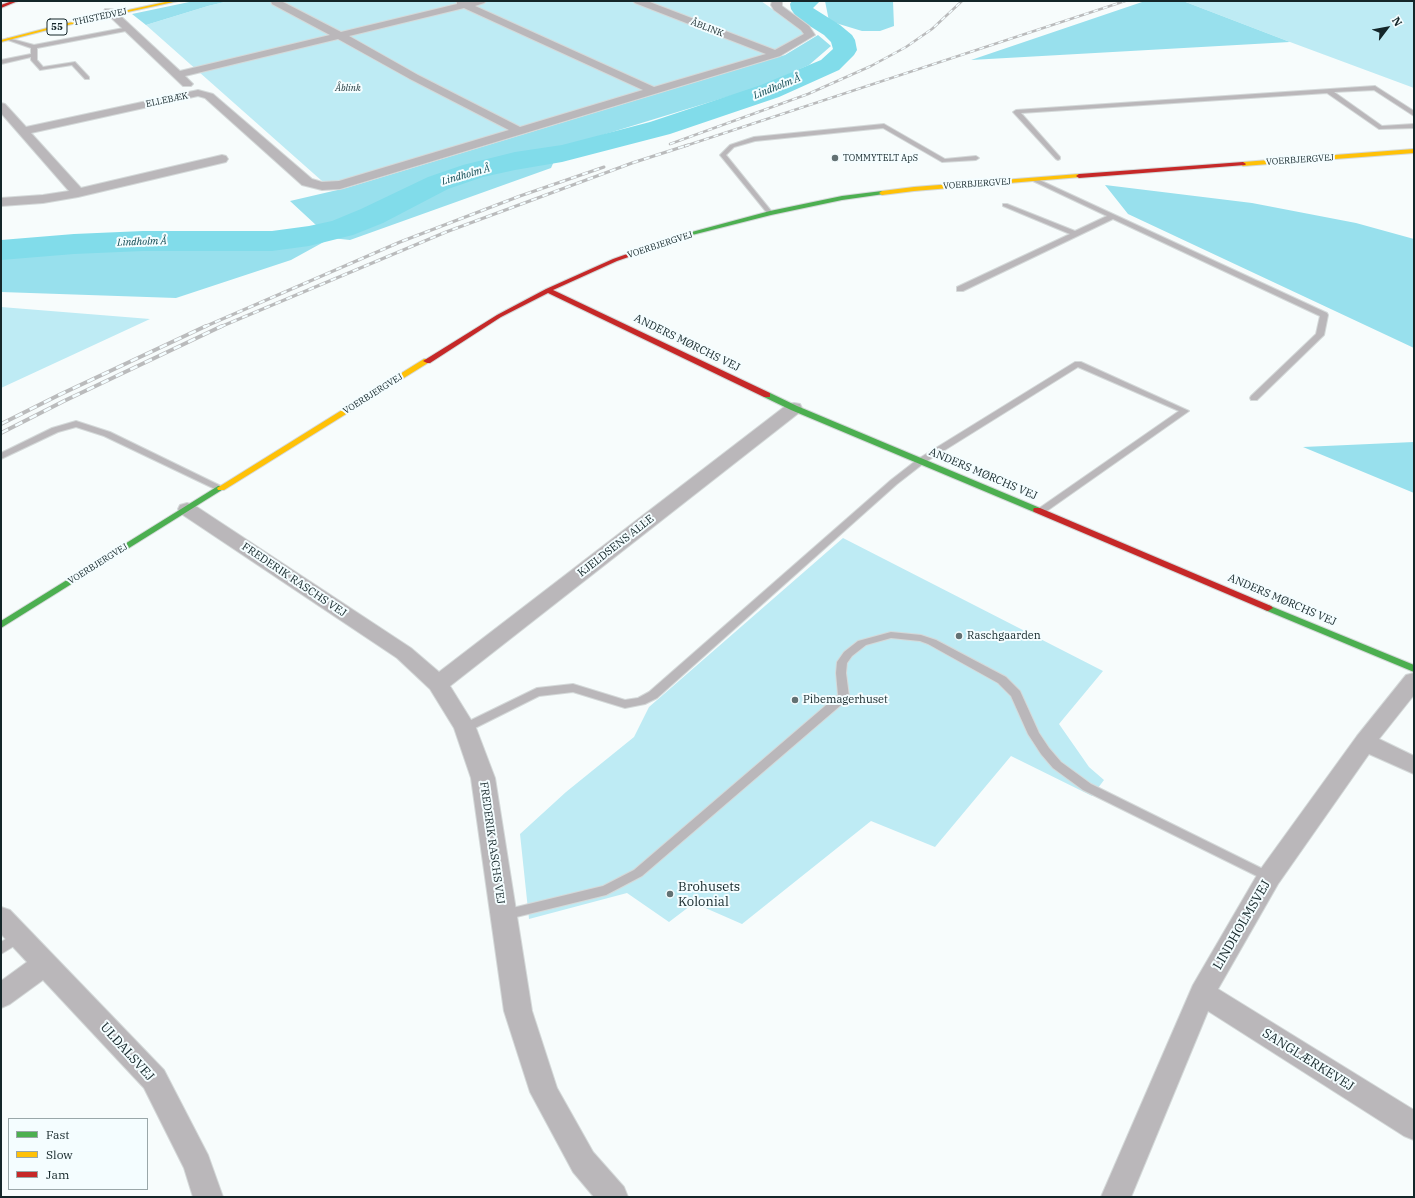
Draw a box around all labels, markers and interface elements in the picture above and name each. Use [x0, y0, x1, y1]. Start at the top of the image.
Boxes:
street label: THISTEDVEJ [72, 6, 128, 28]
north arrow [1367, 8, 1407, 48]
text: N [1389, 14, 1405, 29]
street label: ÅBLINK [689, 17, 725, 39]
road number: 55 [47, 19, 67, 35]
water label: Lindholm Å [752, 72, 802, 102]
park label: Åblink [335, 83, 361, 93]
street label: ELLEBÆK [145, 90, 189, 110]
street label: VOERBJERGVEJ [1266, 152, 1334, 168]
marker: TOMMYTELT ApS [830, 153, 840, 163]
place label: TOMMYTELT ApS [843, 153, 918, 163]
water label: Lindholm Å [440, 162, 492, 188]
street label: VOERBJERGVEJ [943, 176, 1011, 192]
street label: VOERBJERGVEJ [626, 229, 694, 261]
water label: Lindholm Å [117, 235, 167, 249]
street label: ANDERS MØRCHS VEJ [632, 312, 742, 374]
street label: VOERBJERGVEJ [341, 371, 405, 417]
street label: ANDERS MØRCHS VEJ [927, 445, 1039, 503]
street label: KJELDSENS ALLE [575, 512, 657, 580]
street label: FREDERIK RASCHS VEJ [239, 540, 349, 620]
street label: VOERBJERGVEJ [66, 541, 130, 587]
street label: ANDERS MØRCHS VEJ [1226, 571, 1338, 629]
place label: Raschgaarden [967, 629, 1041, 643]
marker: Raschgaarden [954, 631, 964, 641]
place label: Pibemagerhuset [803, 693, 888, 707]
marker: Pibemagerhuset [790, 695, 800, 705]
street label: FREDERIK RASCHS VEJ [477, 781, 507, 905]
street label: LINDHOLMSVEJ [1210, 878, 1274, 972]
place label: Brohusets Kolonial [678, 879, 740, 910]
marker: Brohusets Kolonial [665, 889, 675, 899]
street label: ULDALSVEJ [97, 1020, 157, 1084]
street label: SANGLÆRKEVEJ [1259, 1026, 1357, 1094]
legend [8, 1118, 148, 1190]
text: Fast [46, 1127, 70, 1142]
text: Slow [46, 1147, 73, 1162]
text: Jam [46, 1167, 69, 1182]

